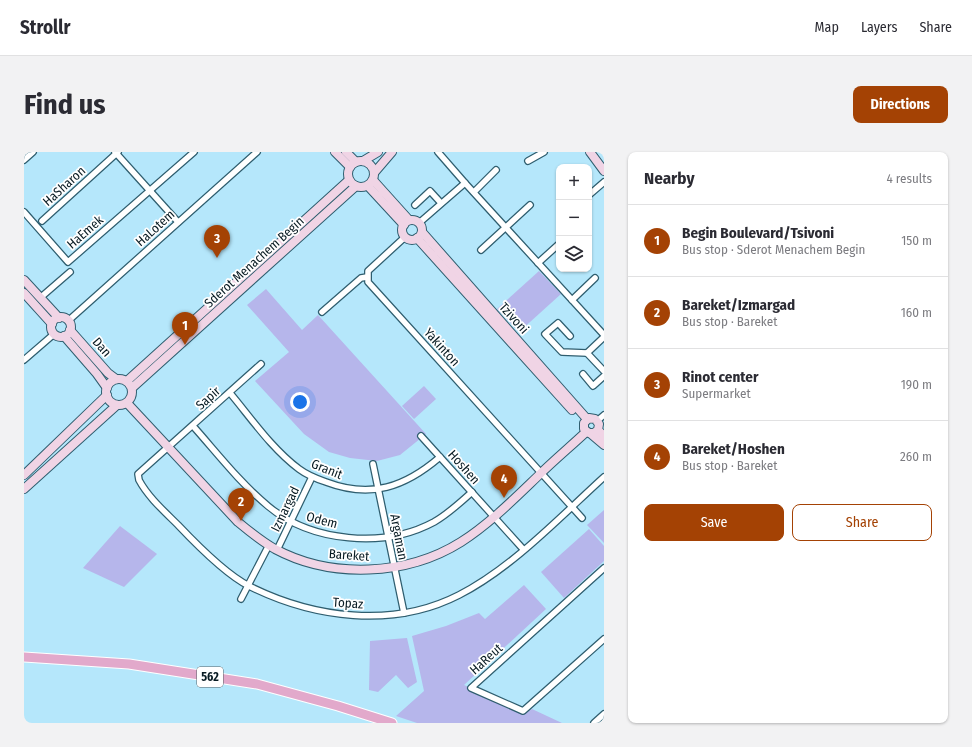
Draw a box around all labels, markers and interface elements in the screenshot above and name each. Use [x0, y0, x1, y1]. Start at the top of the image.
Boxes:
text: Strollr [20, 16, 70, 39]
text: Map [815, 19, 839, 36]
text: Layers [861, 19, 897, 36]
text: Share [919, 19, 952, 36]
button: Directions [853, 86, 948, 123]
text: Find us [24, 88, 106, 121]
street label: HaSharon [40, 163, 88, 209]
map controls [556, 164, 592, 272]
button: + [556, 164, 592, 200]
text: Nearby [644, 168, 695, 189]
text: 4 results [886, 171, 932, 186]
button: − [556, 200, 592, 236]
street label: HaLotem [133, 207, 177, 249]
street label: HaEmek [64, 212, 107, 252]
street label: Sderot Menachem Begin [201, 213, 307, 311]
text: Begin Boulevard/Tsivoni [682, 224, 834, 242]
pin: 3 [204, 225, 230, 258]
text: 1 [654, 233, 660, 248]
text: 150 m [901, 233, 932, 248]
button: layers [556, 236, 592, 272]
text: Bus stop · Sderot Menachem Begin [682, 242, 865, 257]
text: Bareket/Izmargad [682, 296, 795, 314]
street label: Tzivoni [496, 299, 532, 337]
text: 2 [654, 305, 660, 320]
text: 160 m [901, 305, 932, 320]
pin: 1 [172, 312, 198, 345]
text: Bus stop · Bareket [682, 314, 777, 329]
street label: Yakinton [421, 325, 463, 369]
street label: Dan [90, 334, 114, 360]
text: Rinot center [682, 368, 758, 386]
text: 3 [654, 377, 660, 392]
text: 190 m [901, 377, 932, 392]
street label: Sapir [193, 383, 224, 413]
text: Supermarket [682, 386, 751, 401]
your location [290, 392, 310, 412]
text: Bareket/Hoshen [682, 440, 785, 458]
street label: Hoshen [445, 447, 483, 487]
text: 4 [654, 449, 660, 464]
text: 260 m [900, 449, 932, 464]
street label: Granit [309, 456, 345, 482]
text: Bus stop · Bareket [682, 458, 777, 473]
pin: 4 [491, 465, 517, 498]
street label: Izmargad [268, 484, 302, 534]
pin: 2 [228, 488, 254, 521]
button: Save [644, 504, 784, 541]
button: Share [792, 504, 932, 541]
street label: Odem [305, 509, 339, 531]
street label: Argaman [387, 513, 411, 561]
street label: Bareket [328, 546, 371, 564]
street label: Topaz [332, 594, 364, 612]
street label: HaReut [467, 640, 506, 677]
road number: 562 [197, 667, 223, 687]

